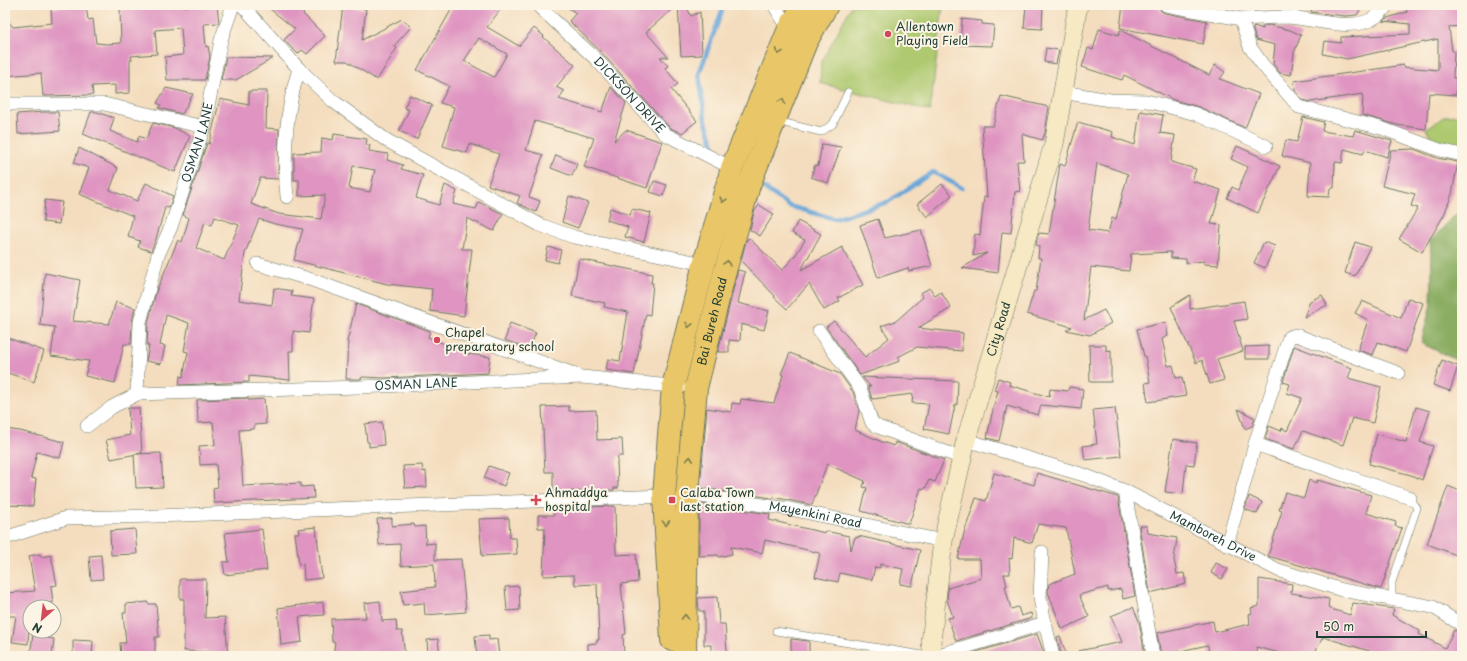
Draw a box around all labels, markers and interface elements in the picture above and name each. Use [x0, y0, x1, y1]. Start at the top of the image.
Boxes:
place label: Allentown Playing Field [896, 17, 968, 49]
marker: Allentown Playing Field [883, 29, 893, 39]
one-way arrow [776, 48, 784, 56]
street label: DICKSON DRIVE [590, 52, 670, 137]
one-way arrow [778, 97, 786, 104]
street label: OSMAN LANE [176, 101, 217, 185]
one-way arrow [719, 196, 728, 203]
one-way arrow [722, 260, 731, 267]
street label: Bai Bureh Road [692, 275, 731, 367]
street label: City Road [981, 299, 1015, 359]
one-way arrow [685, 322, 693, 328]
place label: Chapel preparatory school [445, 323, 555, 355]
marker: Chapel preparatory school [432, 335, 442, 345]
street label: OSMAN LANE [374, 373, 458, 394]
one-way arrow [685, 456, 694, 462]
place label: Ahmaddya hospital [545, 483, 608, 515]
place label: Calaba Town last station [680, 483, 754, 515]
marker: Ahmaddya hospital [530, 494, 542, 506]
marker: Calaba Town last station [667, 495, 677, 505]
street label: Mayenkini Road [768, 496, 863, 532]
street label: Mamboreh Drive [1167, 506, 1260, 565]
one-way arrow [661, 520, 670, 526]
north arrow [22, 599, 62, 639]
scale bar [1317, 613, 1426, 639]
one-way arrow [681, 614, 689, 620]
text: 50 m [1323, 617, 1354, 635]
text: N [29, 619, 45, 638]

